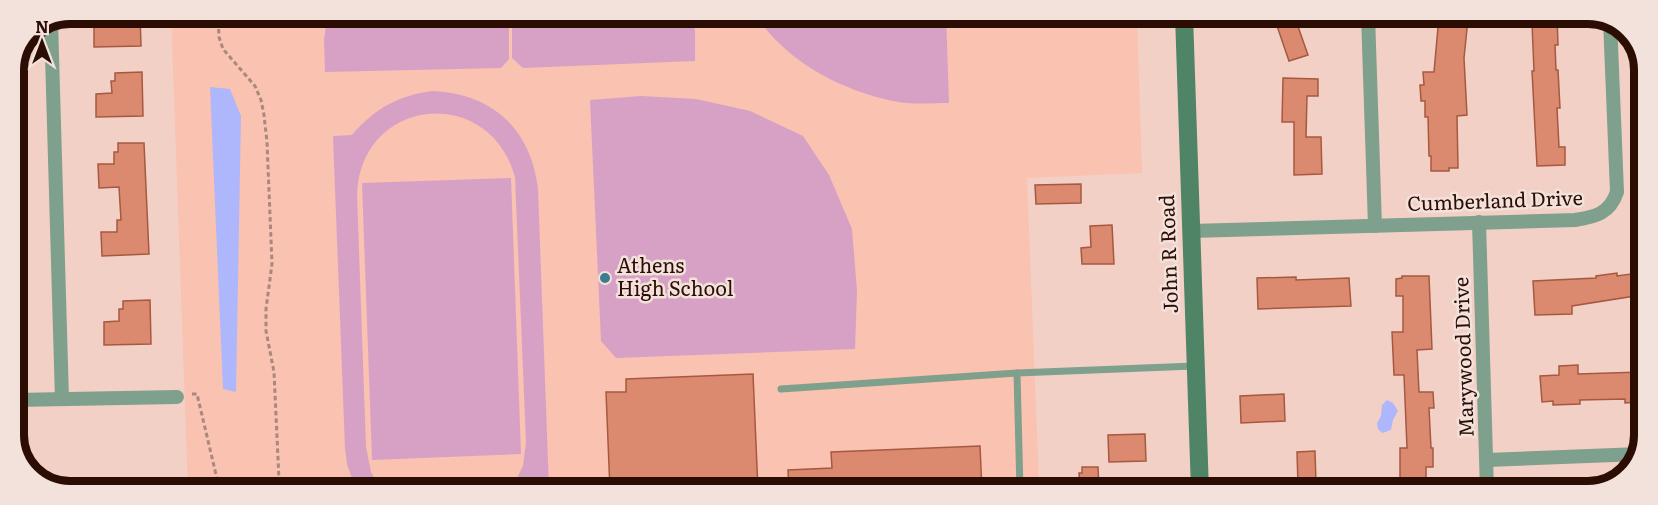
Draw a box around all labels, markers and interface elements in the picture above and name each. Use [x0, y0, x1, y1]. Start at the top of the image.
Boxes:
north arrow [12, 12, 72, 72]
text: N [35, 14, 49, 38]
street label: Cumberland Drive [1407, 181, 1583, 217]
street label: John R Road [1150, 194, 1184, 314]
place label: Athens High School [617, 249, 734, 302]
marker: Athens High School [598, 271, 612, 285]
street label: Marywood Drive [1444, 276, 1480, 438]

